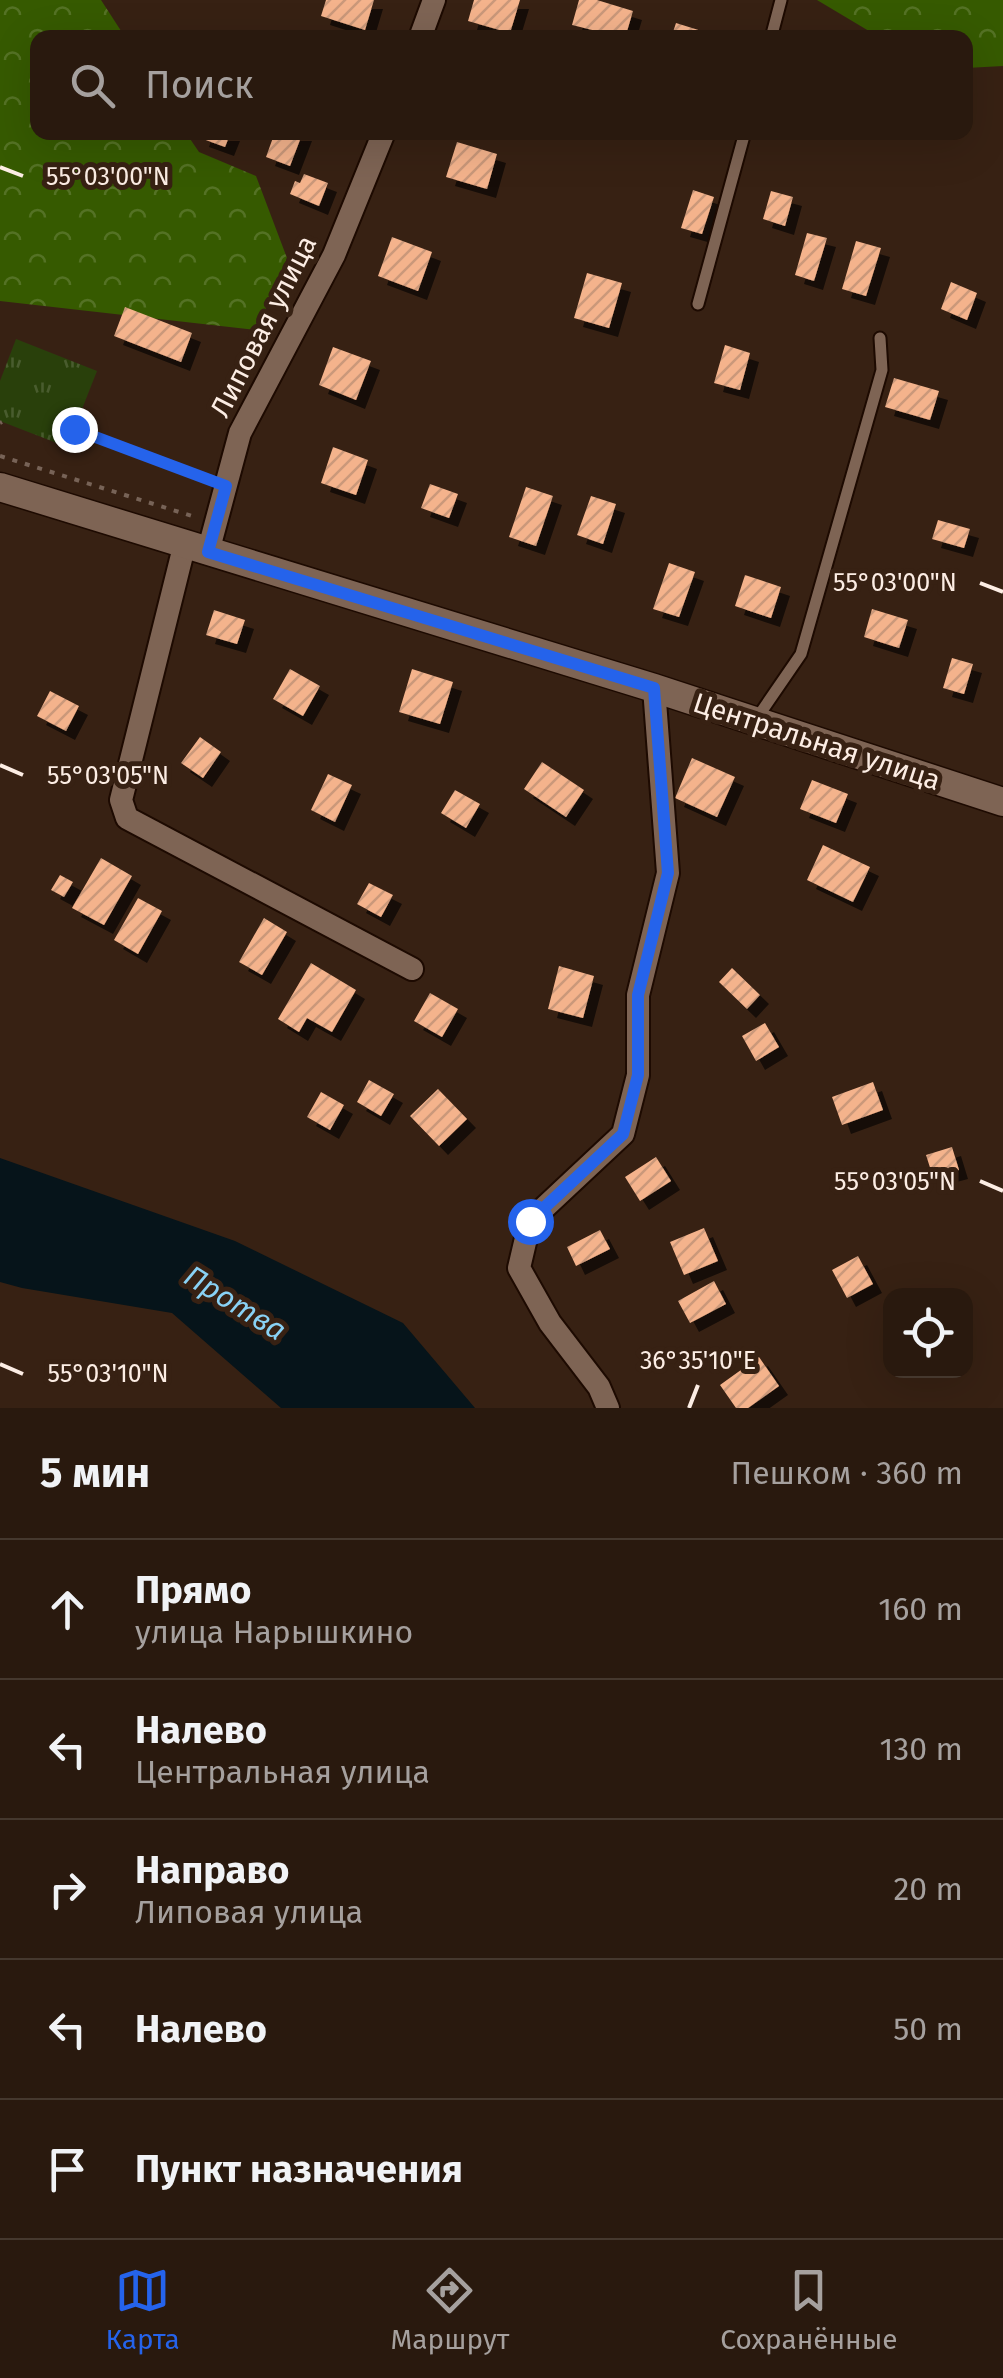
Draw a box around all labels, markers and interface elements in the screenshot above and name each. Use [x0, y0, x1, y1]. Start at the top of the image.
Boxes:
search box [30, 30, 973, 140]
icon: search [65, 58, 120, 113]
text: Поиск [145, 62, 254, 108]
text: 55°03'00"N [46, 162, 170, 192]
street label: Липовая улица [203, 230, 323, 423]
route end [52, 407, 98, 453]
text: 55°03'00"N [833, 568, 957, 598]
street label: Центральная улица [689, 686, 945, 797]
text: 55°03'05"N [47, 761, 169, 791]
text: 55°03'05"N [834, 1167, 956, 1197]
route start [508, 1199, 554, 1245]
water label: Протва [177, 1258, 293, 1348]
map controls [883, 1288, 973, 1378]
button: locate [883, 1288, 973, 1378]
text: 36°35'10"E [640, 1346, 756, 1376]
text: 55°03'10"N [48, 1359, 168, 1389]
text: 5 мин [40, 1448, 150, 1498]
text: Пешком · 360 m [731, 1454, 963, 1492]
text: Прямо [135, 1567, 251, 1613]
icon: ahead [40, 1582, 95, 1637]
text: 160 m [878, 1590, 963, 1628]
text: улица Нарышкино [135, 1613, 413, 1651]
text: Налево [135, 1707, 267, 1753]
icon: left [40, 1722, 95, 1777]
text: 130 m [879, 1730, 963, 1768]
text: Центральная улица [135, 1753, 430, 1791]
text: Направо [135, 1847, 289, 1893]
icon: right [40, 1862, 95, 1917]
text: 20 m [893, 1870, 963, 1908]
text: Липовая улица [135, 1893, 363, 1931]
icon: left [40, 2002, 95, 2057]
text: Налево [135, 2006, 267, 2052]
text: 50 m [893, 2010, 963, 2048]
icon: arrive [40, 2142, 95, 2197]
text: Пункт назначения [135, 2146, 463, 2192]
tab: Карта [105, 2263, 180, 2356]
tab: Маршрут [391, 2263, 509, 2356]
tab: Сохранённые [720, 2263, 898, 2356]

